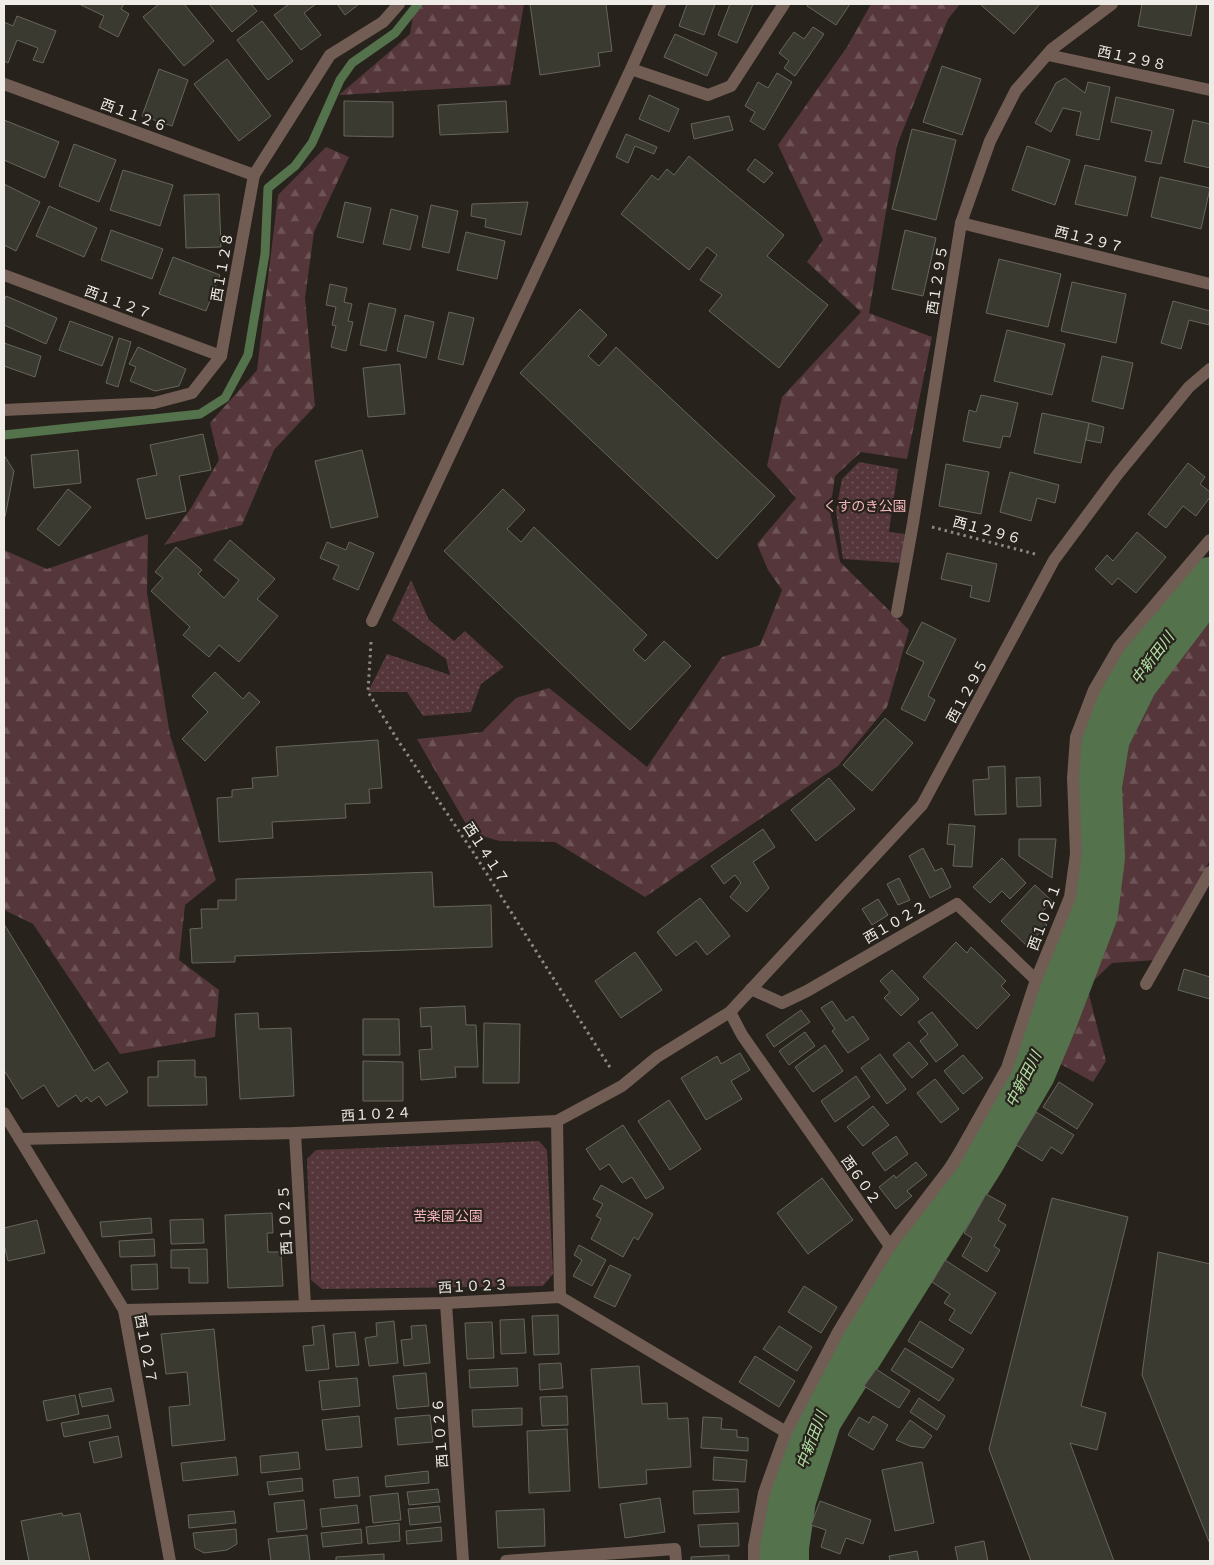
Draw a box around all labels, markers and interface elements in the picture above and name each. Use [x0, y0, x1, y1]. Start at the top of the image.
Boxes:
street label: 西１２９８ [1096, 42, 1168, 74]
street label: 西１１２６ [98, 95, 170, 135]
street label: 西１２９７ [1053, 222, 1125, 256]
street label: 西１１２８ [207, 231, 237, 303]
street label: 西１２９５ [923, 244, 951, 316]
street label: 西１１２７ [82, 282, 154, 322]
park label: くすのき公園 [823, 497, 907, 515]
street label: 西１２９６ [951, 512, 1023, 548]
water label: 中新田川 [1126, 627, 1179, 688]
street label: 西１２９５ [942, 656, 992, 726]
street label: 西１４１７ [459, 819, 513, 887]
street label: 西１０２１ [1024, 881, 1064, 953]
street label: 西１０２２ [860, 897, 930, 947]
water label: 中新田川 [1001, 1046, 1046, 1110]
street label: 西１０２４ [341, 1103, 411, 1125]
street label: 西６０２ [838, 1152, 884, 1208]
street label: 西１０２５ [274, 1185, 296, 1255]
park label: 苦楽園公園 [413, 1207, 483, 1225]
street label: 西１０２３ [438, 1275, 508, 1297]
street label: 西１０２７ [131, 1313, 161, 1385]
street label: 西１０２６ [429, 1397, 451, 1469]
water label: 中新田川 [791, 1407, 831, 1471]

